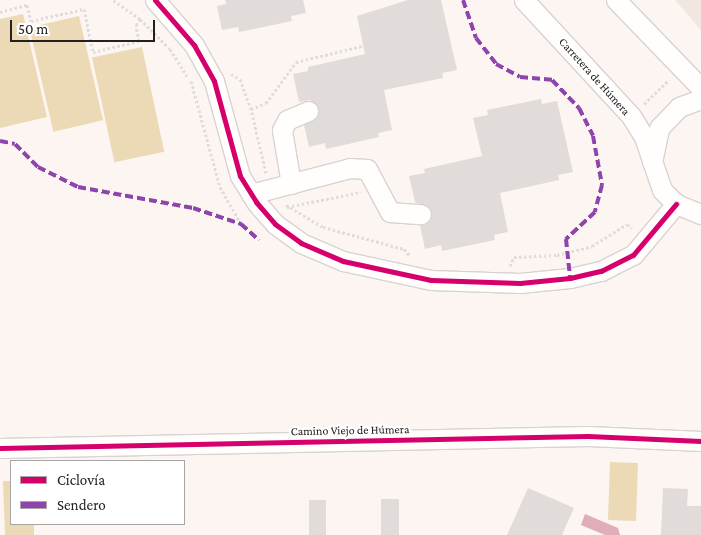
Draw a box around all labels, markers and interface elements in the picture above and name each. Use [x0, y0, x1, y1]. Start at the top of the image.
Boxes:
scale bar [12, 10, 158, 42]
text: 50 m [18, 21, 48, 37]
street label: Carretera de Húmera [555, 35, 633, 119]
street label: Camino Viejo de Húmera [290, 423, 410, 439]
legend [10, 460, 185, 525]
text: Ciclovía [57, 472, 105, 488]
text: Sendero [57, 497, 106, 513]

